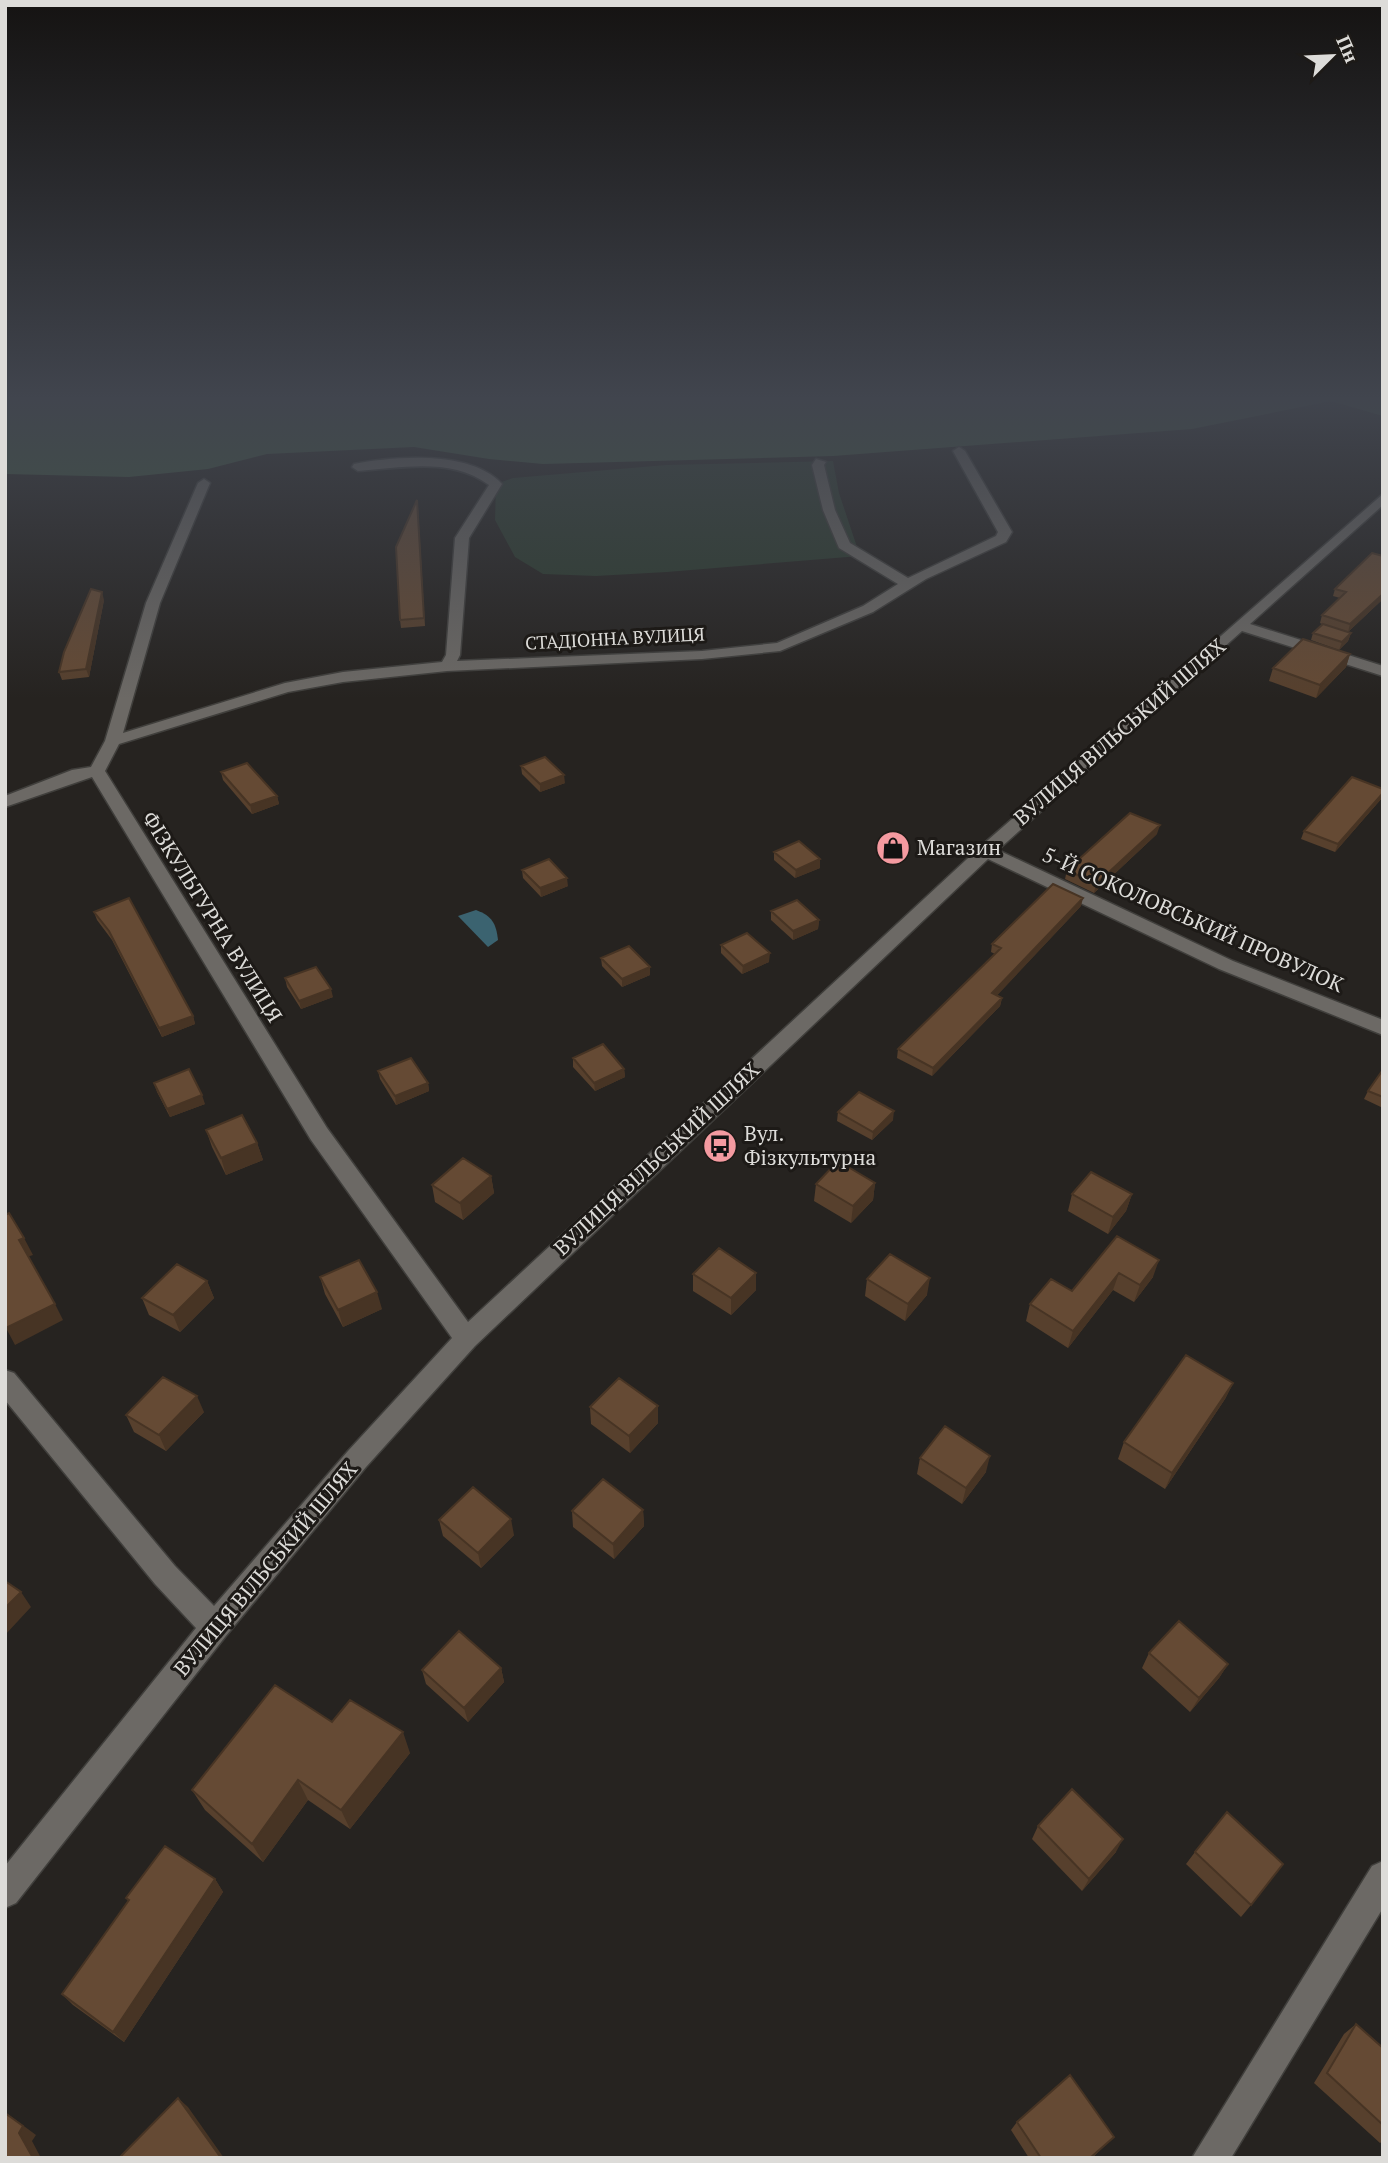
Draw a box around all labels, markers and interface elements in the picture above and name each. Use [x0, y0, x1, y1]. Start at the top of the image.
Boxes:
north arrow [1297, 21, 1367, 91]
text: Пн [1331, 31, 1365, 67]
street label: СТАДІОННА ВУЛИЦЯ [525, 621, 705, 655]
street label: ВУЛИЦЯ ВІЛЬСЬКИЙ ШЛЯХ [1008, 632, 1231, 831]
street label: ФІЗКУЛЬТУРНА ВУЛИЦЯ [136, 806, 289, 1027]
shop icon: Магазин [874, 829, 912, 867]
place label: Магазин [917, 833, 1001, 861]
street label: 5-Й СОКОЛОВСЬКИЙ ПРОВУЛОК [1038, 840, 1349, 999]
street label: ВУЛИЦЯ ВІЛЬСЬКИЙ ШЛЯХ [547, 1055, 765, 1261]
place label: Вул. Фізкультурна [744, 1119, 876, 1171]
bus stop icon: Вул. Фізкультурна [701, 1127, 739, 1165]
street label: ВУЛИЦЯ ВІЛЬСЬКИЙ ШЛЯХ [167, 1455, 363, 1681]

